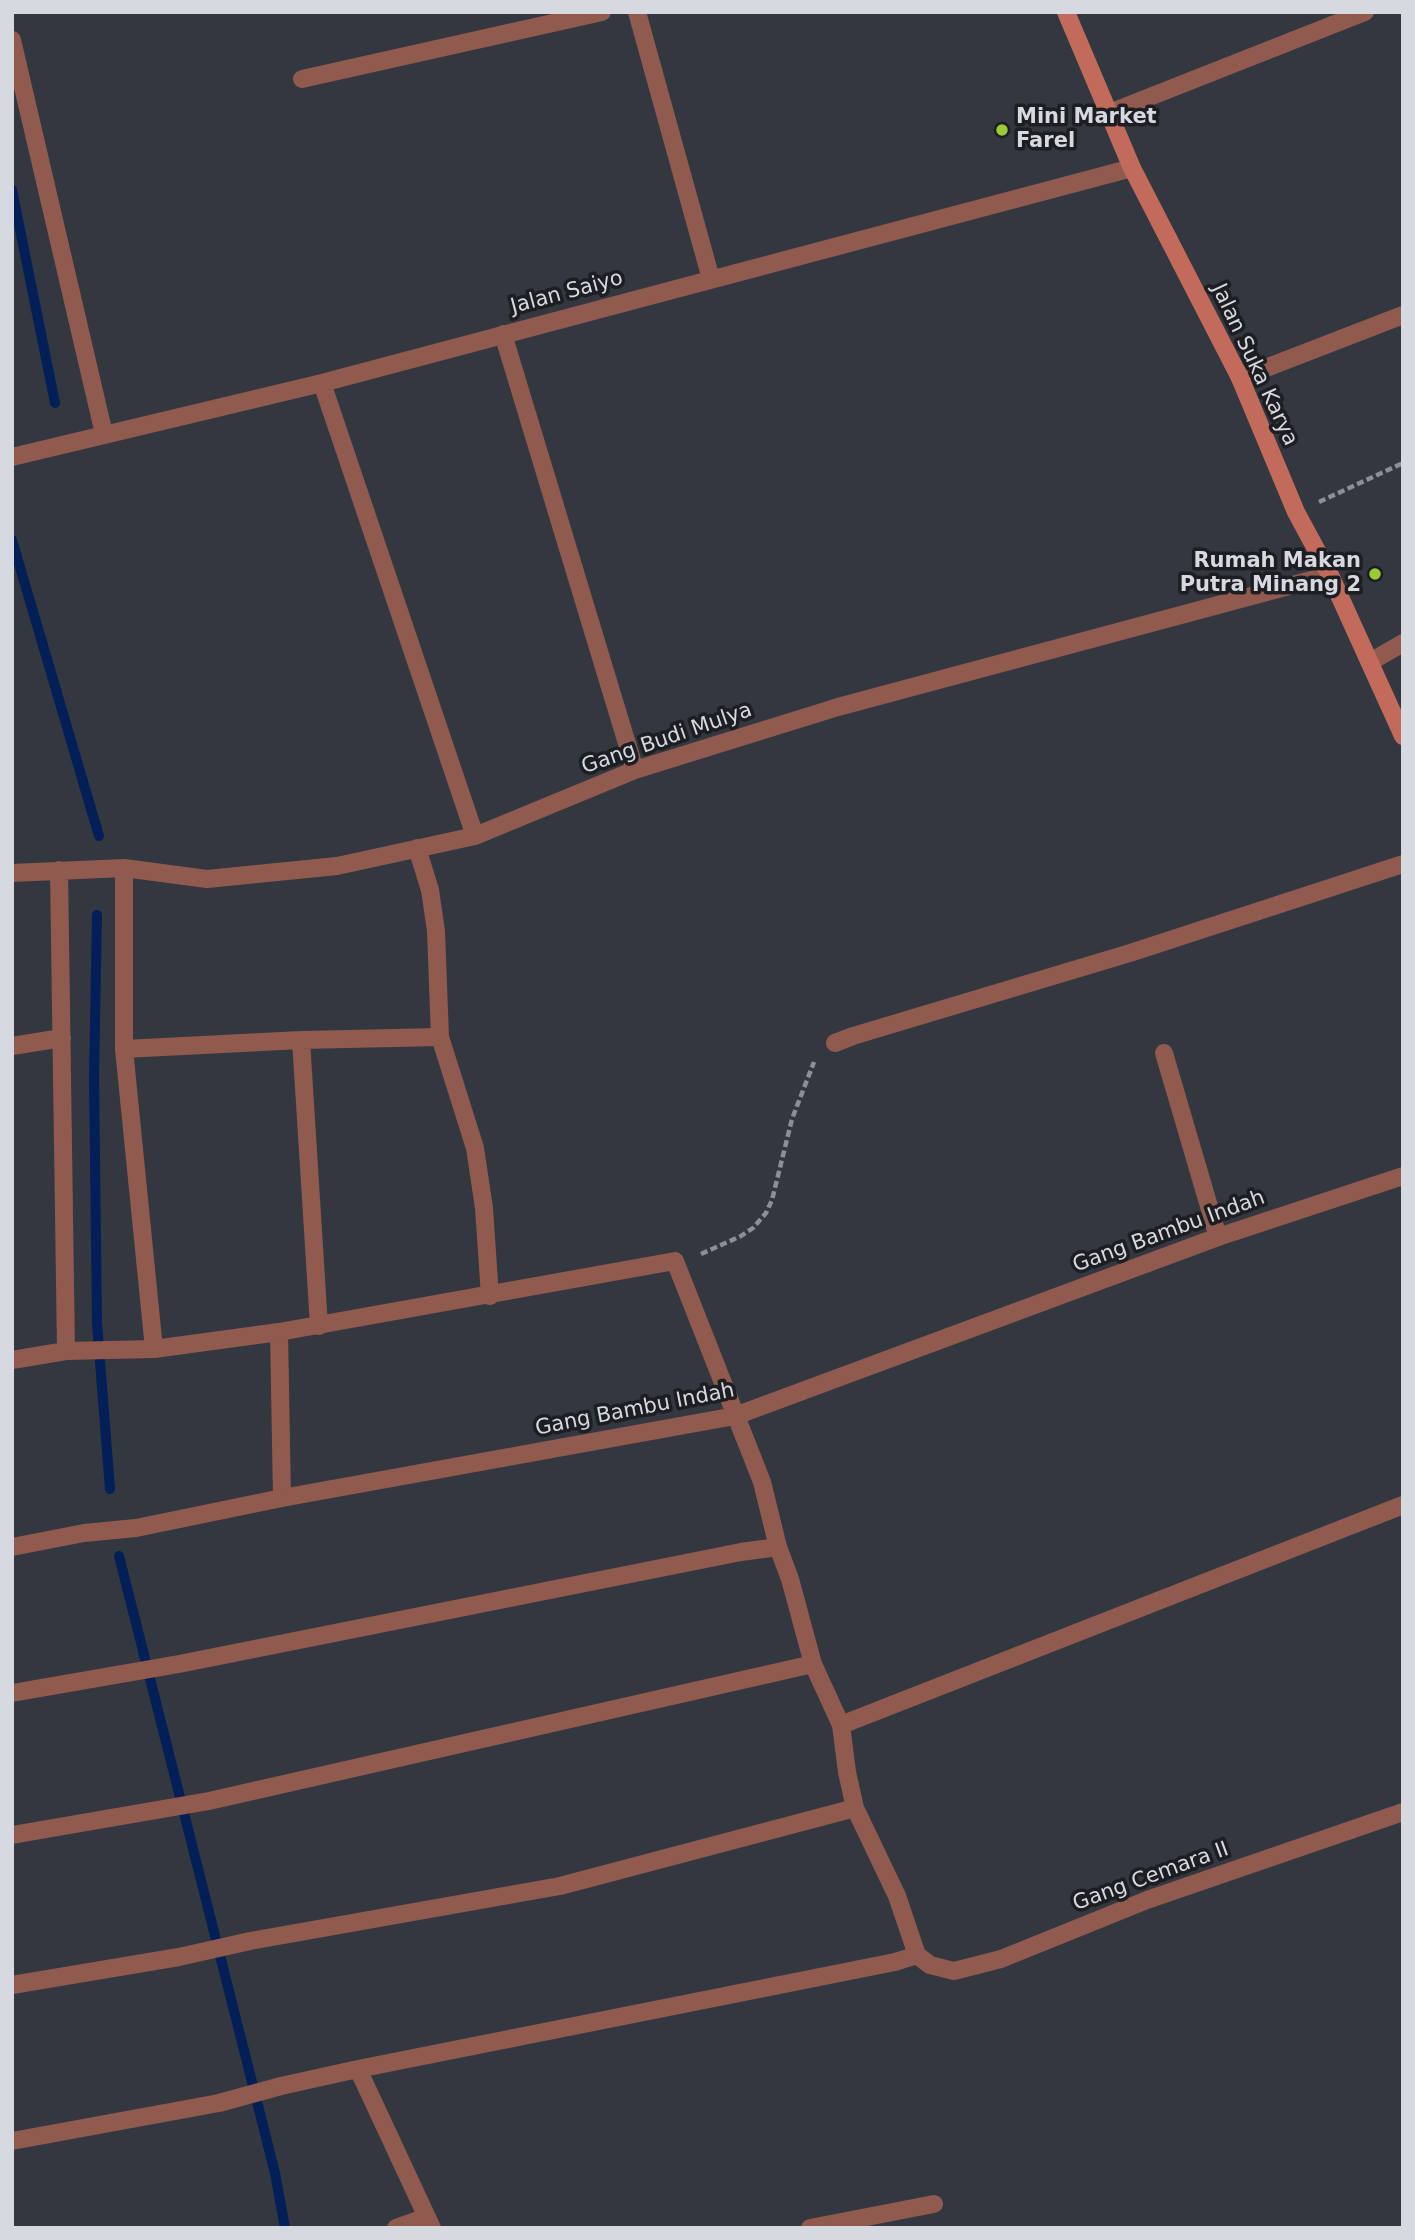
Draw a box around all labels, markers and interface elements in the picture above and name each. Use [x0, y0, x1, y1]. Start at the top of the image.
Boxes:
place label: Mini Market Farel [1016, 105, 1157, 155]
marker: Mini Market Farel [994, 122, 1010, 138]
street label: Jalan Saiyo [508, 266, 626, 320]
street label: Jalan Suka Karya [1205, 280, 1303, 450]
place label: Rumah Makan Putra Minang 2 [1180, 549, 1361, 599]
marker: Rumah Makan Putra Minang 2 [1367, 566, 1383, 582]
street label: Gang Budi Mulya [578, 698, 756, 780]
street label: Gang Bambu Indah [1070, 1186, 1268, 1278]
street label: Gang Bambu Indah [533, 1378, 737, 1442]
street label: Gang Cemara II [1070, 1837, 1232, 1917]

